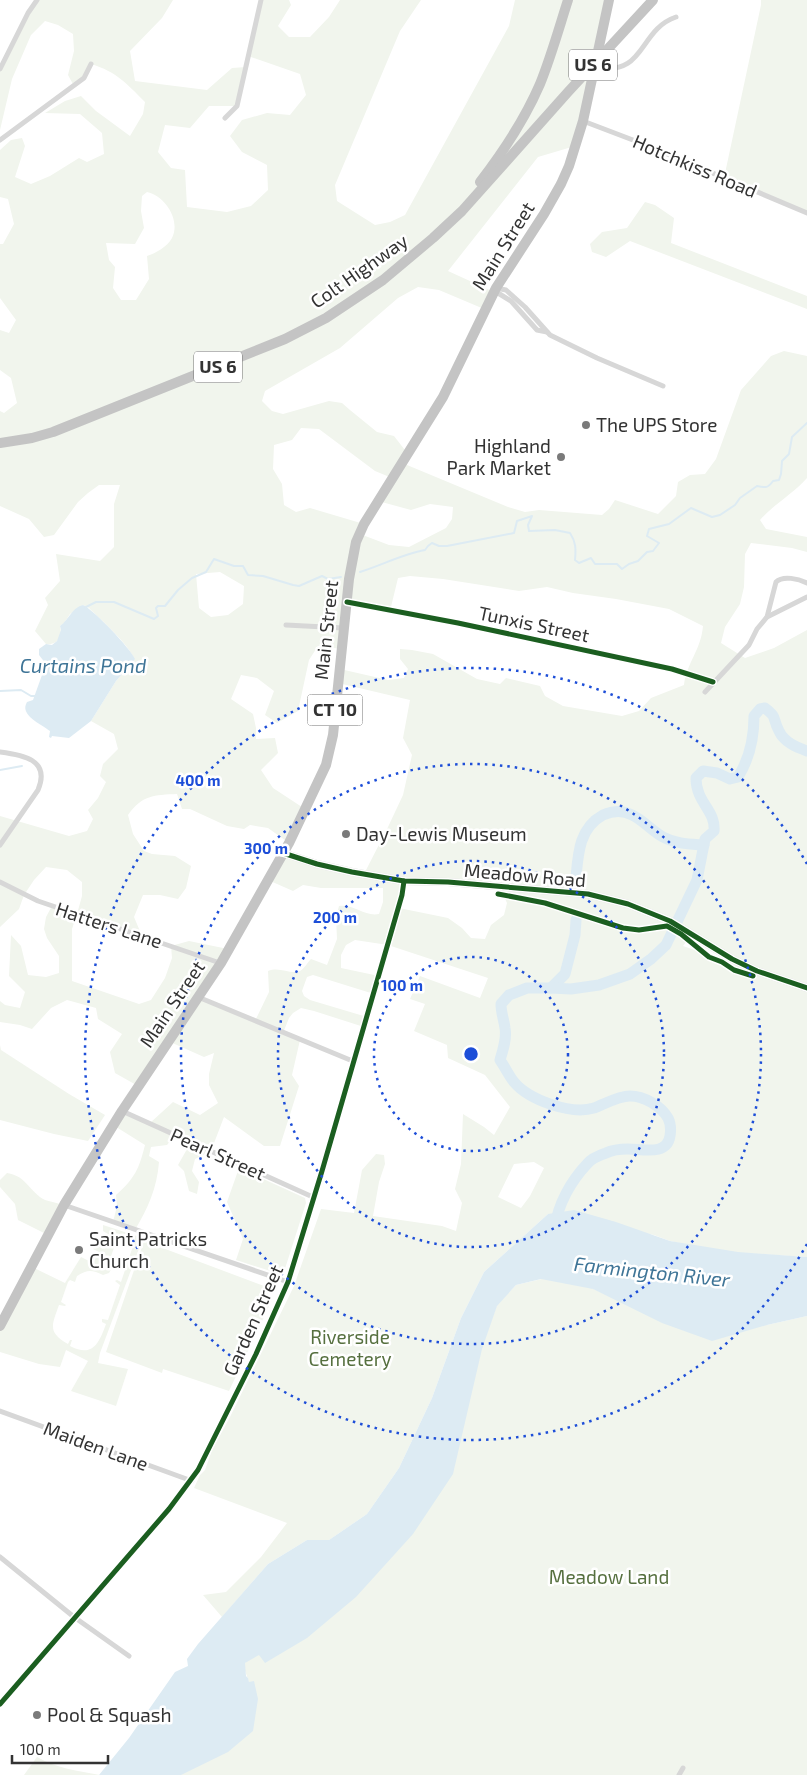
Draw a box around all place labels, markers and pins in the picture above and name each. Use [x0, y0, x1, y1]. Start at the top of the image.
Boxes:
place label: The UPS Store [596, 413, 717, 436]
marker: The UPS Store [580, 419, 592, 431]
place label: Highland Park Market [447, 434, 551, 479]
marker: Highland Park Market [555, 451, 567, 463]
place label: Day-Lewis Museum [356, 822, 527, 845]
marker: Day-Lewis Museum [340, 828, 352, 840]
centre of rings [462, 1045, 480, 1063]
place label: Saint Patricks Church [89, 1227, 207, 1272]
marker: Saint Patricks Church [73, 1244, 85, 1256]
place label: Pool & Squash [47, 1703, 171, 1726]
marker: Pool & Squash [31, 1709, 43, 1721]

